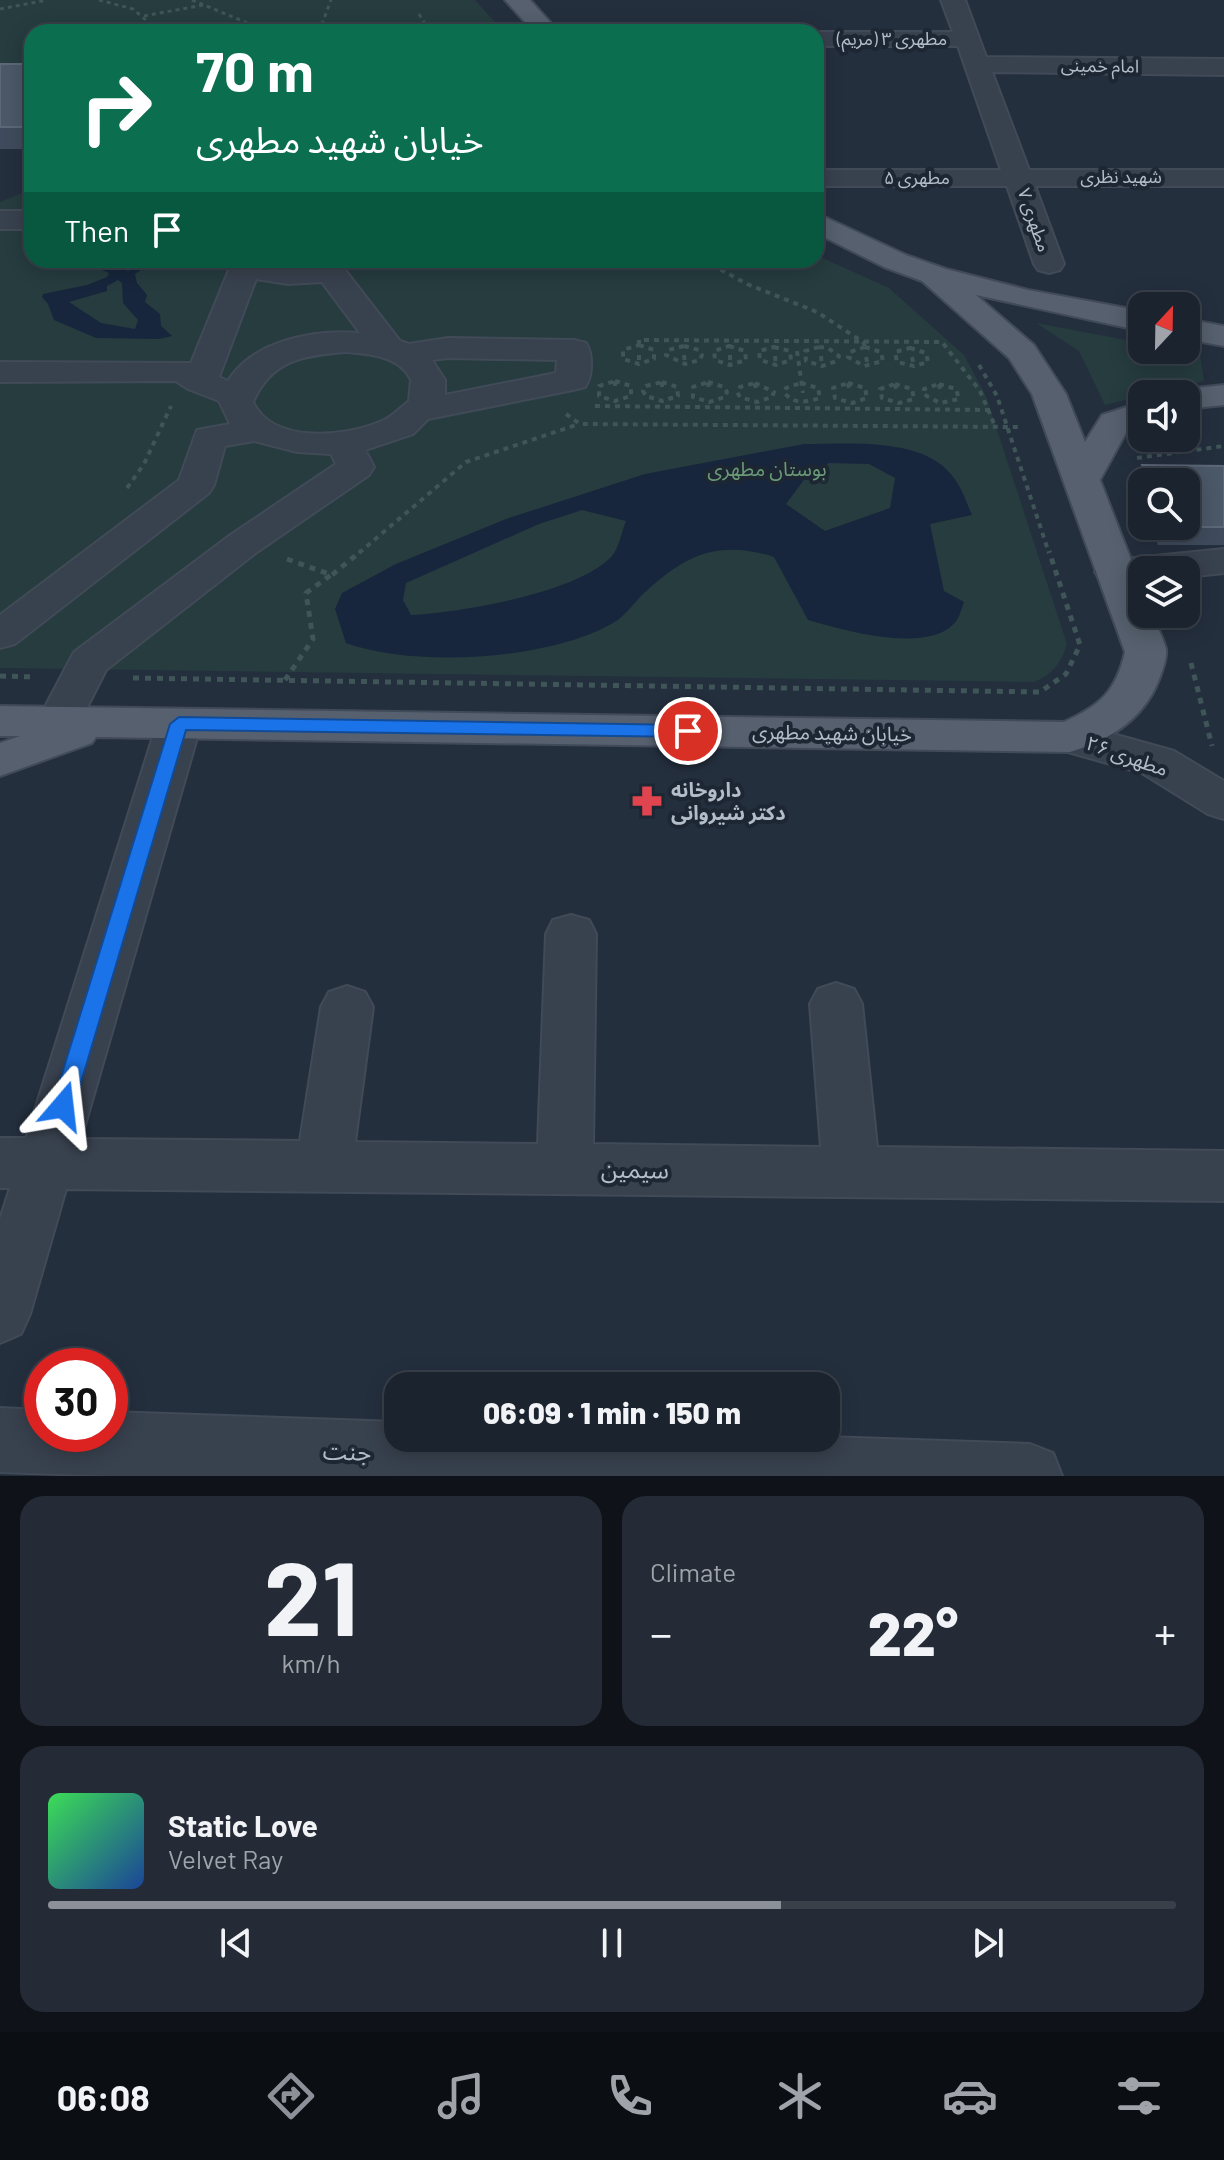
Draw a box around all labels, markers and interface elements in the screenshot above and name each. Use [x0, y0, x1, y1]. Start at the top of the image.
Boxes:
street label: مطهری ۳ (مریم) [836, 27, 947, 52]
text: 70 m [196, 36, 314, 103]
street label: امام خمینی [1061, 53, 1139, 81]
icon: right [64, 56, 168, 160]
text: خیابان شهید مطهری [196, 117, 484, 160]
street label: شهید نظری [1080, 165, 1162, 188]
street label: مطهری ۵ [884, 166, 950, 189]
street label: مطهری ۷ [1013, 185, 1056, 255]
icon: arrive [145, 208, 189, 252]
text: Then [64, 212, 129, 248]
north arrow [1128, 292, 1200, 364]
map controls [1128, 292, 1200, 628]
button: sound [1128, 380, 1200, 452]
park label: بوستان مطهری [707, 456, 827, 481]
button: search [1128, 468, 1200, 540]
button: layers [1128, 556, 1200, 628]
pin [654, 697, 722, 765]
icon: arrive [666, 709, 710, 753]
street label: خیابان شهید مطهری [752, 719, 912, 746]
street label: مطهری ۲۶ [1083, 730, 1171, 781]
place label: داروخانه دکتر شیروانی [671, 777, 786, 825]
pharmacy icon: داروخانه دکتر شیروانی [630, 784, 664, 818]
position arrow [21, 1064, 105, 1148]
street label: سیمین [601, 1153, 669, 1184]
speed limit sign: 30 [24, 1348, 128, 1452]
text: 06:09 · 1 min · 150 m [483, 1394, 741, 1430]
street label: جنت [322, 1435, 372, 1466]
text: 21 [264, 1532, 358, 1657]
text: Climate [650, 1556, 736, 1587]
text: 22° [868, 1596, 958, 1668]
text: − [650, 1606, 672, 1659]
text: + [1154, 1606, 1176, 1659]
text: km/h [282, 1647, 340, 1678]
text: Static Love [168, 1807, 318, 1843]
text: Velvet Ray [168, 1843, 283, 1874]
icon: previous [214, 1921, 258, 1965]
icon: pause [590, 1921, 634, 1965]
icon: next [966, 1921, 1010, 1965]
icon: directions [263, 2068, 319, 2124]
icon: music [433, 2068, 489, 2124]
icon: phone [602, 2068, 658, 2124]
icon: climate [772, 2068, 828, 2124]
icon: car [942, 2068, 998, 2124]
icon: filters [1111, 2068, 1167, 2124]
text: 06:08 [57, 2075, 150, 2118]

